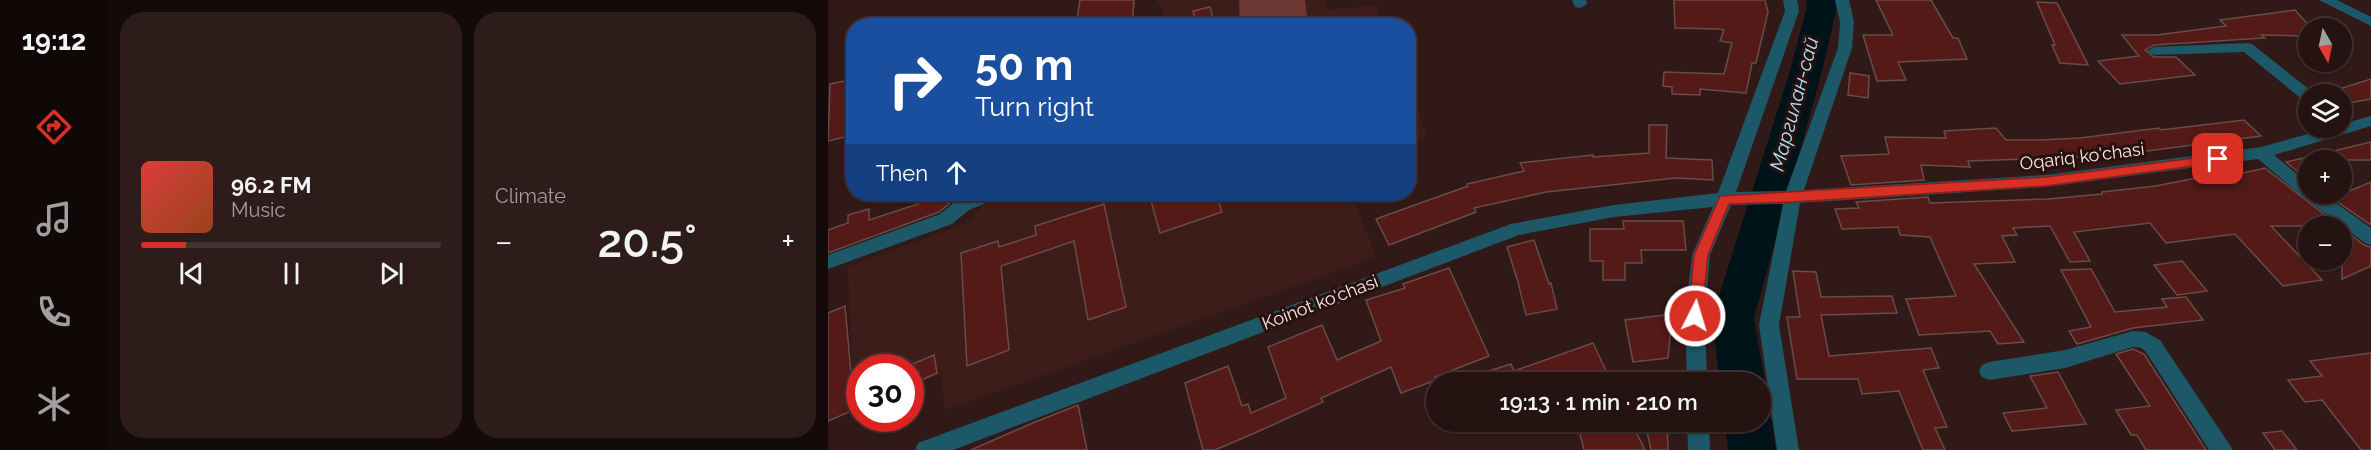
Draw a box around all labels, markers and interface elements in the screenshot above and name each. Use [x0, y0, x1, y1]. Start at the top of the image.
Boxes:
north arrow [2298, 18, 2352, 72]
map controls [2298, 18, 2352, 270]
text: 19:12 [22, 25, 86, 56]
water label: Маргилан-сай [1765, 34, 1823, 174]
text: 50 m [975, 41, 1073, 90]
icon: right [876, 42, 954, 120]
button: layers [2298, 84, 2352, 138]
text: Turn right [975, 91, 1094, 122]
icon: directions [33, 106, 75, 148]
pin [2192, 133, 2243, 184]
street label: Oqariq ko'chasi [2018, 138, 2146, 174]
icon: arrive [2201, 142, 2234, 175]
button: + [2298, 150, 2352, 204]
icon: ahead [940, 156, 973, 189]
text: Then [876, 160, 928, 186]
text: 96.2 FM [231, 172, 312, 198]
text: Climate [495, 184, 566, 208]
icon: music [33, 198, 75, 240]
text: Music [231, 198, 285, 222]
text: 20.5° [597, 215, 697, 268]
button: − [2298, 216, 2352, 270]
text: − [495, 222, 513, 261]
text: + [781, 222, 795, 261]
icon: previous [175, 257, 208, 290]
icon: pause [275, 257, 308, 290]
icon: next [375, 257, 408, 290]
street label: Koinot ko'chasi [1259, 270, 1381, 334]
position arrow [1663, 284, 1727, 348]
icon: phone [33, 291, 75, 333]
speed limit sign: 30 [846, 354, 924, 432]
icon: climate [33, 383, 75, 425]
text: 19:13 · 1 min · 210 m [1499, 389, 1698, 415]

